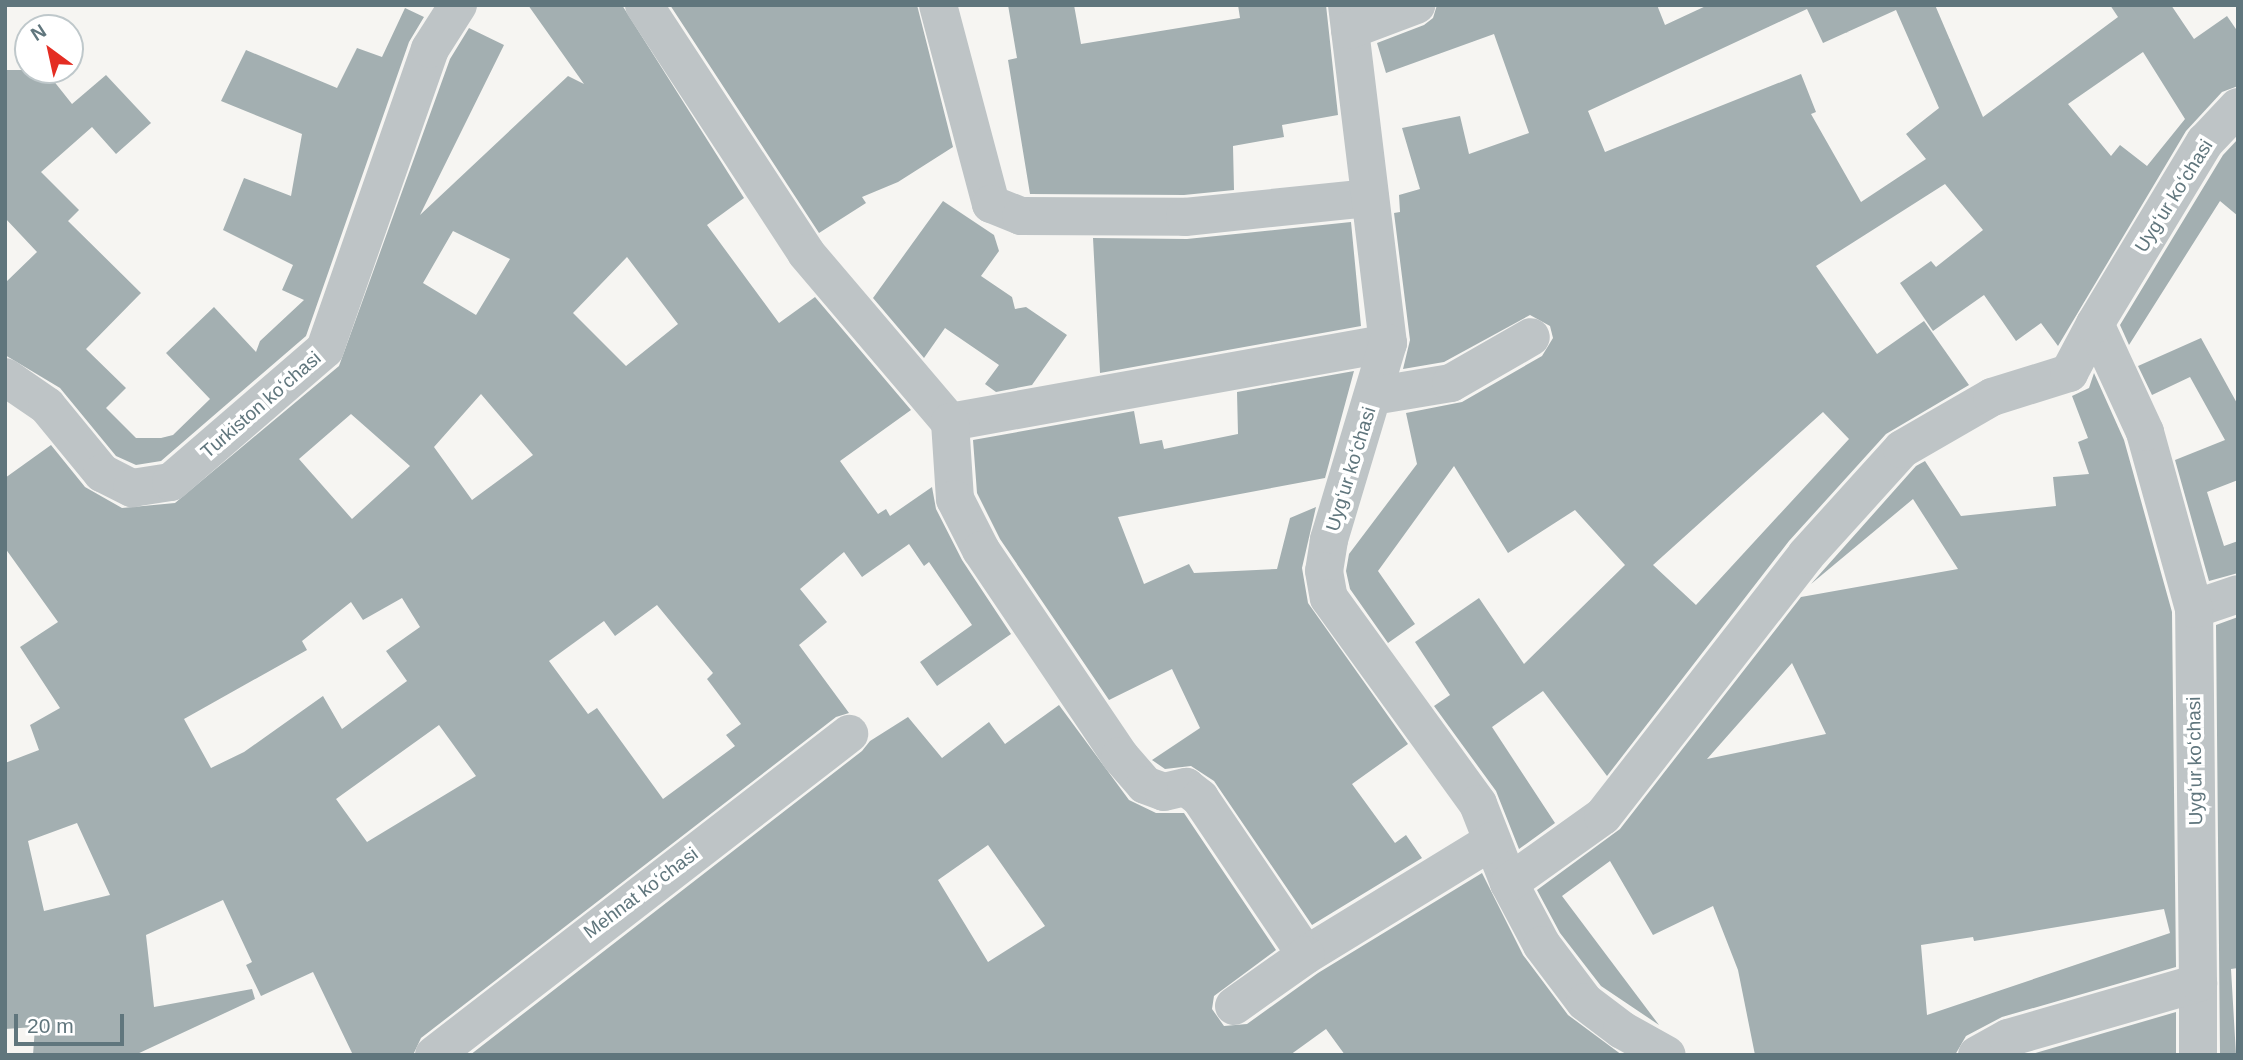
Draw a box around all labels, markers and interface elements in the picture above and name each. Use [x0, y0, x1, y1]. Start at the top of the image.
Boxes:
north arrow [14, 14, 84, 84]
text: N [27, 20, 50, 45]
street label: Uygʻur koʻchasi [2130, 135, 2218, 257]
street label: Turkiston koʻchasi [196, 347, 326, 463]
street label: Uygʻur koʻchasi [1321, 404, 1381, 534]
street label: Uygʻur koʻchasi [2182, 696, 2208, 826]
street label: Mehnat koʻchasi [579, 843, 703, 943]
scale bar [18, 1000, 128, 1044]
text: 20 m [27, 1014, 74, 1037]

